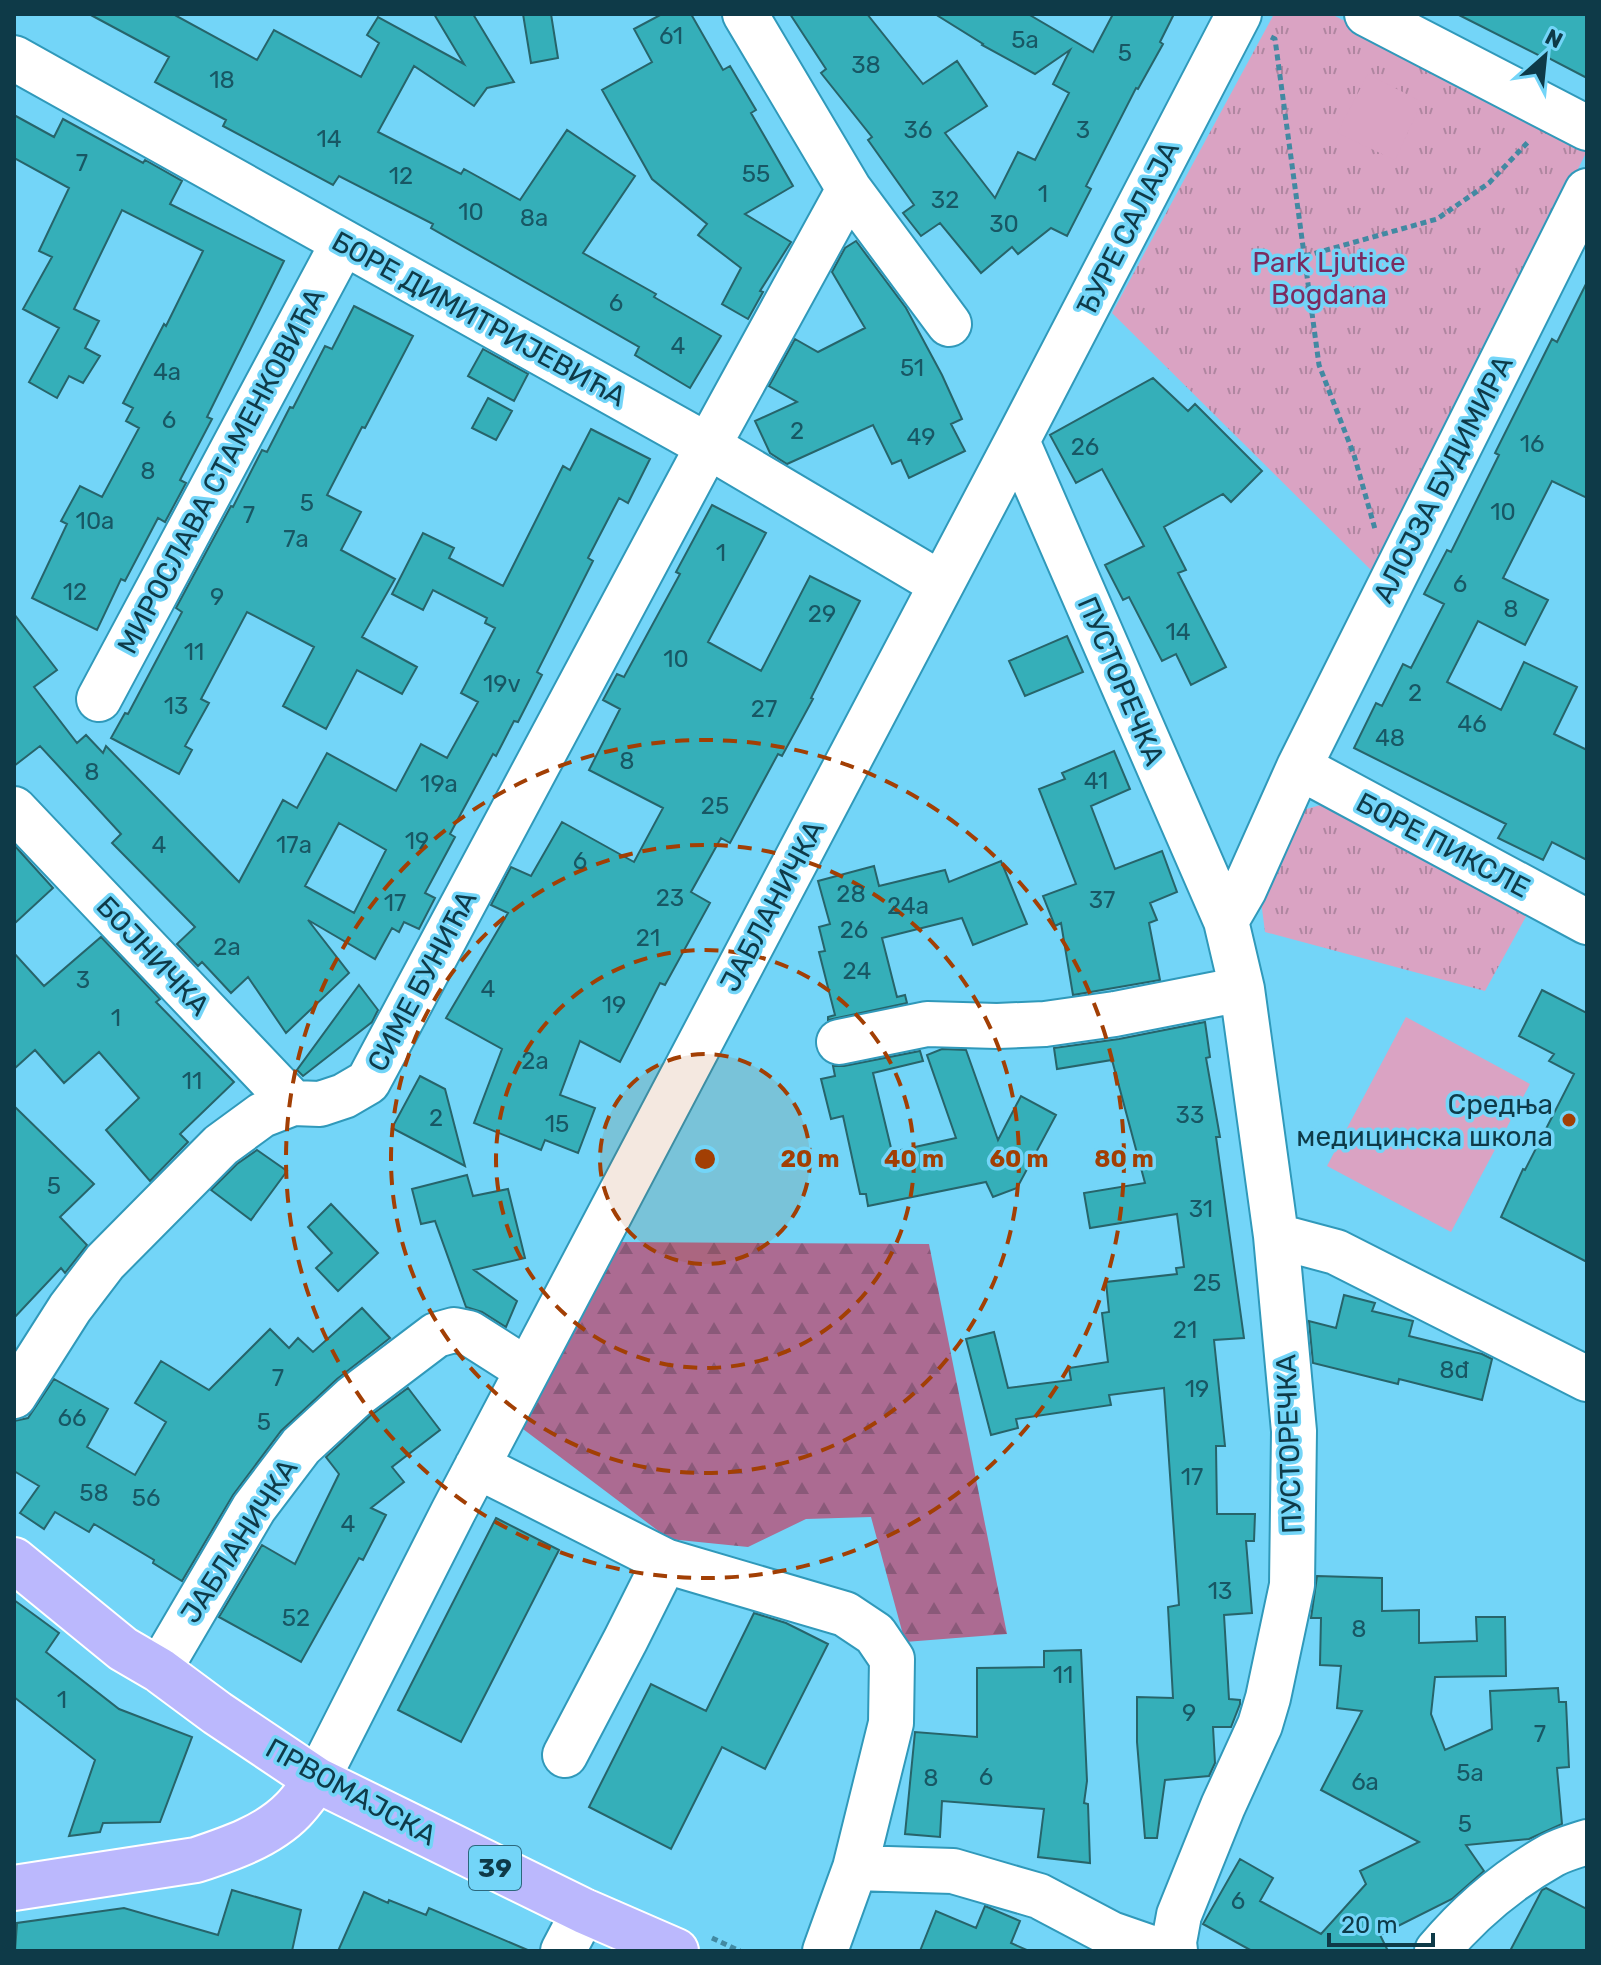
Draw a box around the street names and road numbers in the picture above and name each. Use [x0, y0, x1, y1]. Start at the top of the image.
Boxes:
street label: ЂУРЕ САЛАЈА [1070, 135, 1186, 320]
street label: БОРЕ ДИМИТРИЈЕВИЋА [326, 224, 632, 414]
street label: МИРОСЛАВА СТАМЕНКОВИЋА [110, 283, 332, 659]
street label: АЛОЈЗА БУДИМИРА [1366, 350, 1520, 608]
street label: ПУСТОРЕЧКА [1071, 592, 1171, 770]
street label: БОРЕ ПИКСЛЕ [1351, 785, 1535, 905]
street label: ЈАБЛАНИЧКА [713, 815, 831, 997]
street label: СИМЕ БУНИЋА [361, 885, 484, 1077]
street label: БОЈНИЧКА [90, 890, 217, 1022]
street label: ПУСТОРЕЧКА [1269, 1353, 1309, 1534]
street label: ЈАБЛАНИЧКА [174, 1453, 304, 1629]
street label: ПРВОМАЈСКА [260, 1732, 442, 1853]
road number: 39 [469, 1846, 521, 1890]

